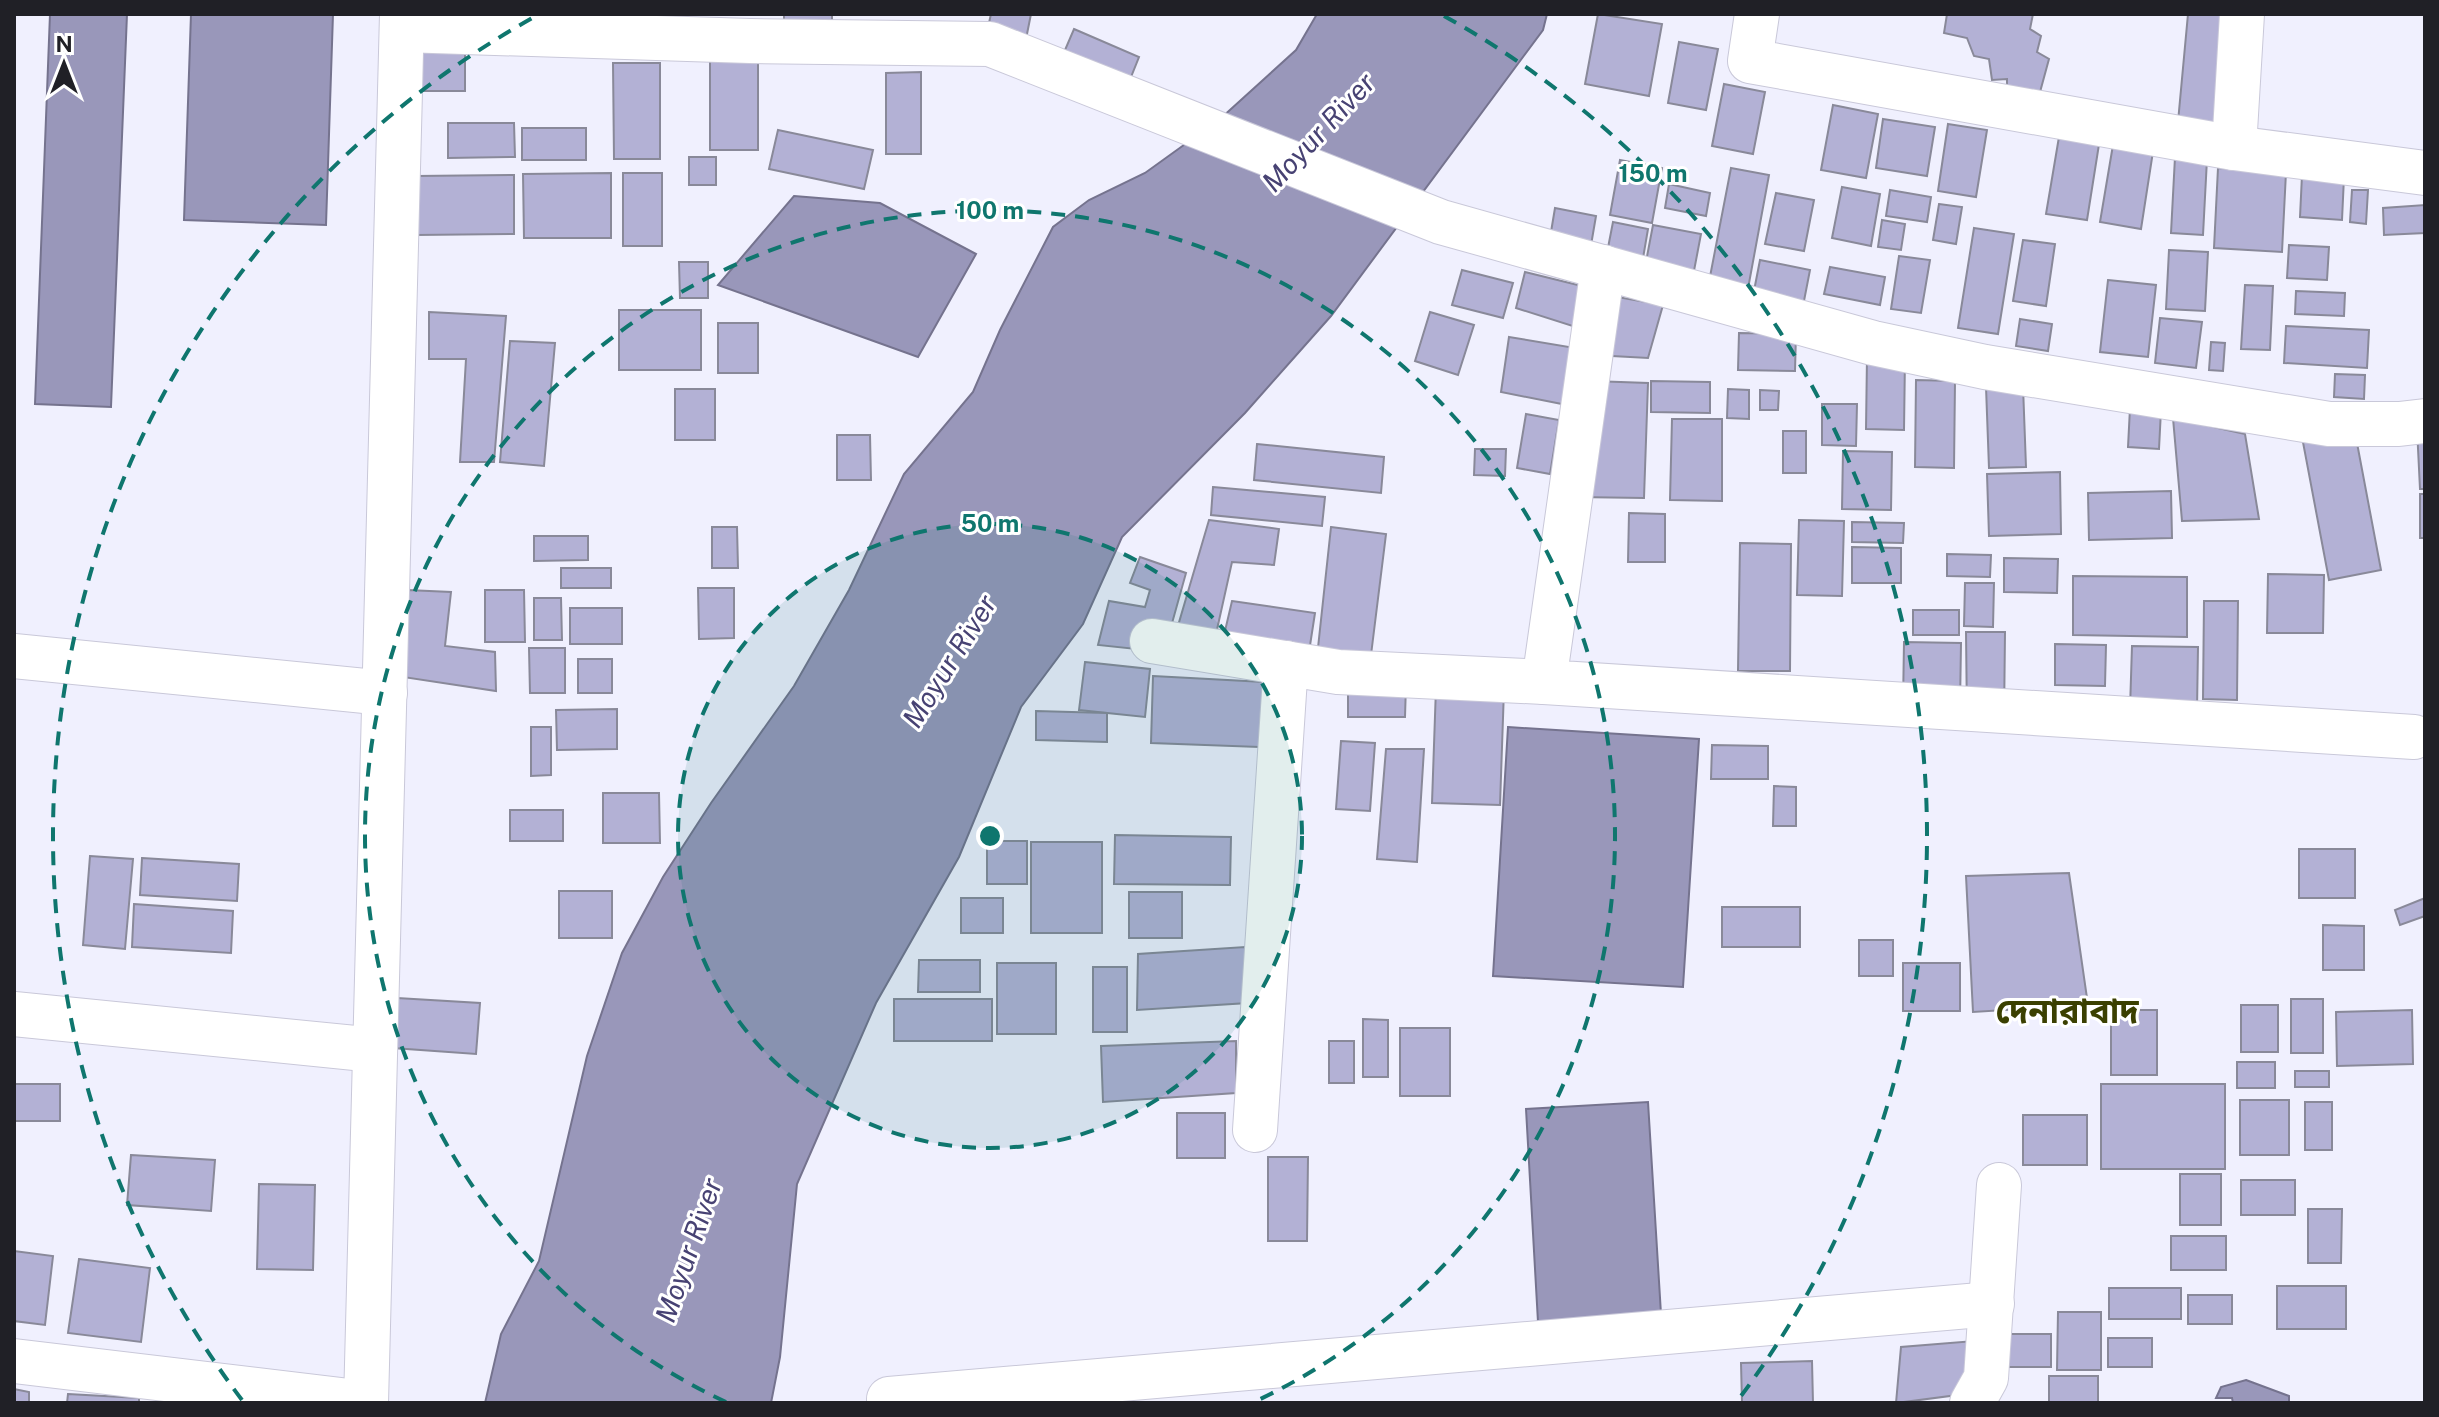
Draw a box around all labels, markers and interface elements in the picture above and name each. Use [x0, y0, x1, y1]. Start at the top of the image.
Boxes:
north arrow [24, 24, 104, 104]
text: N [55, 31, 73, 57]
water label: Moyur River [1255, 65, 1382, 198]
text: 150 m [1619, 159, 1687, 187]
text: 100 m [956, 196, 1024, 224]
text: 50 m [961, 509, 1019, 537]
water label: Moyur River [895, 588, 1003, 733]
centre of rings [976, 822, 1004, 850]
district label: দেনারাবাদ [1995, 991, 2139, 1031]
water label: Moyur River [648, 1173, 728, 1326]

